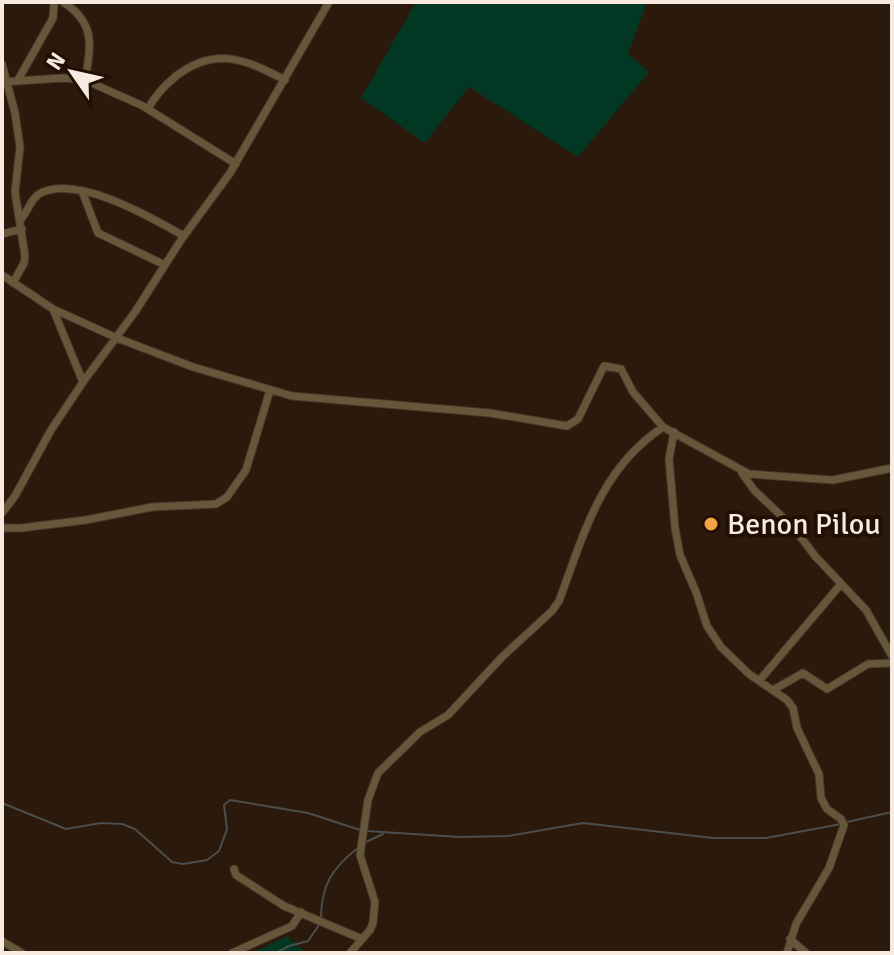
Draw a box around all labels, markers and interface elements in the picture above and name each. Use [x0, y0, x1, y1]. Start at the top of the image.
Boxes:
north arrow [32, 32, 112, 112]
text: N [40, 47, 71, 75]
place label: Benon Pilou [727, 506, 881, 543]
marker: Benon Pilou [702, 515, 720, 533]

